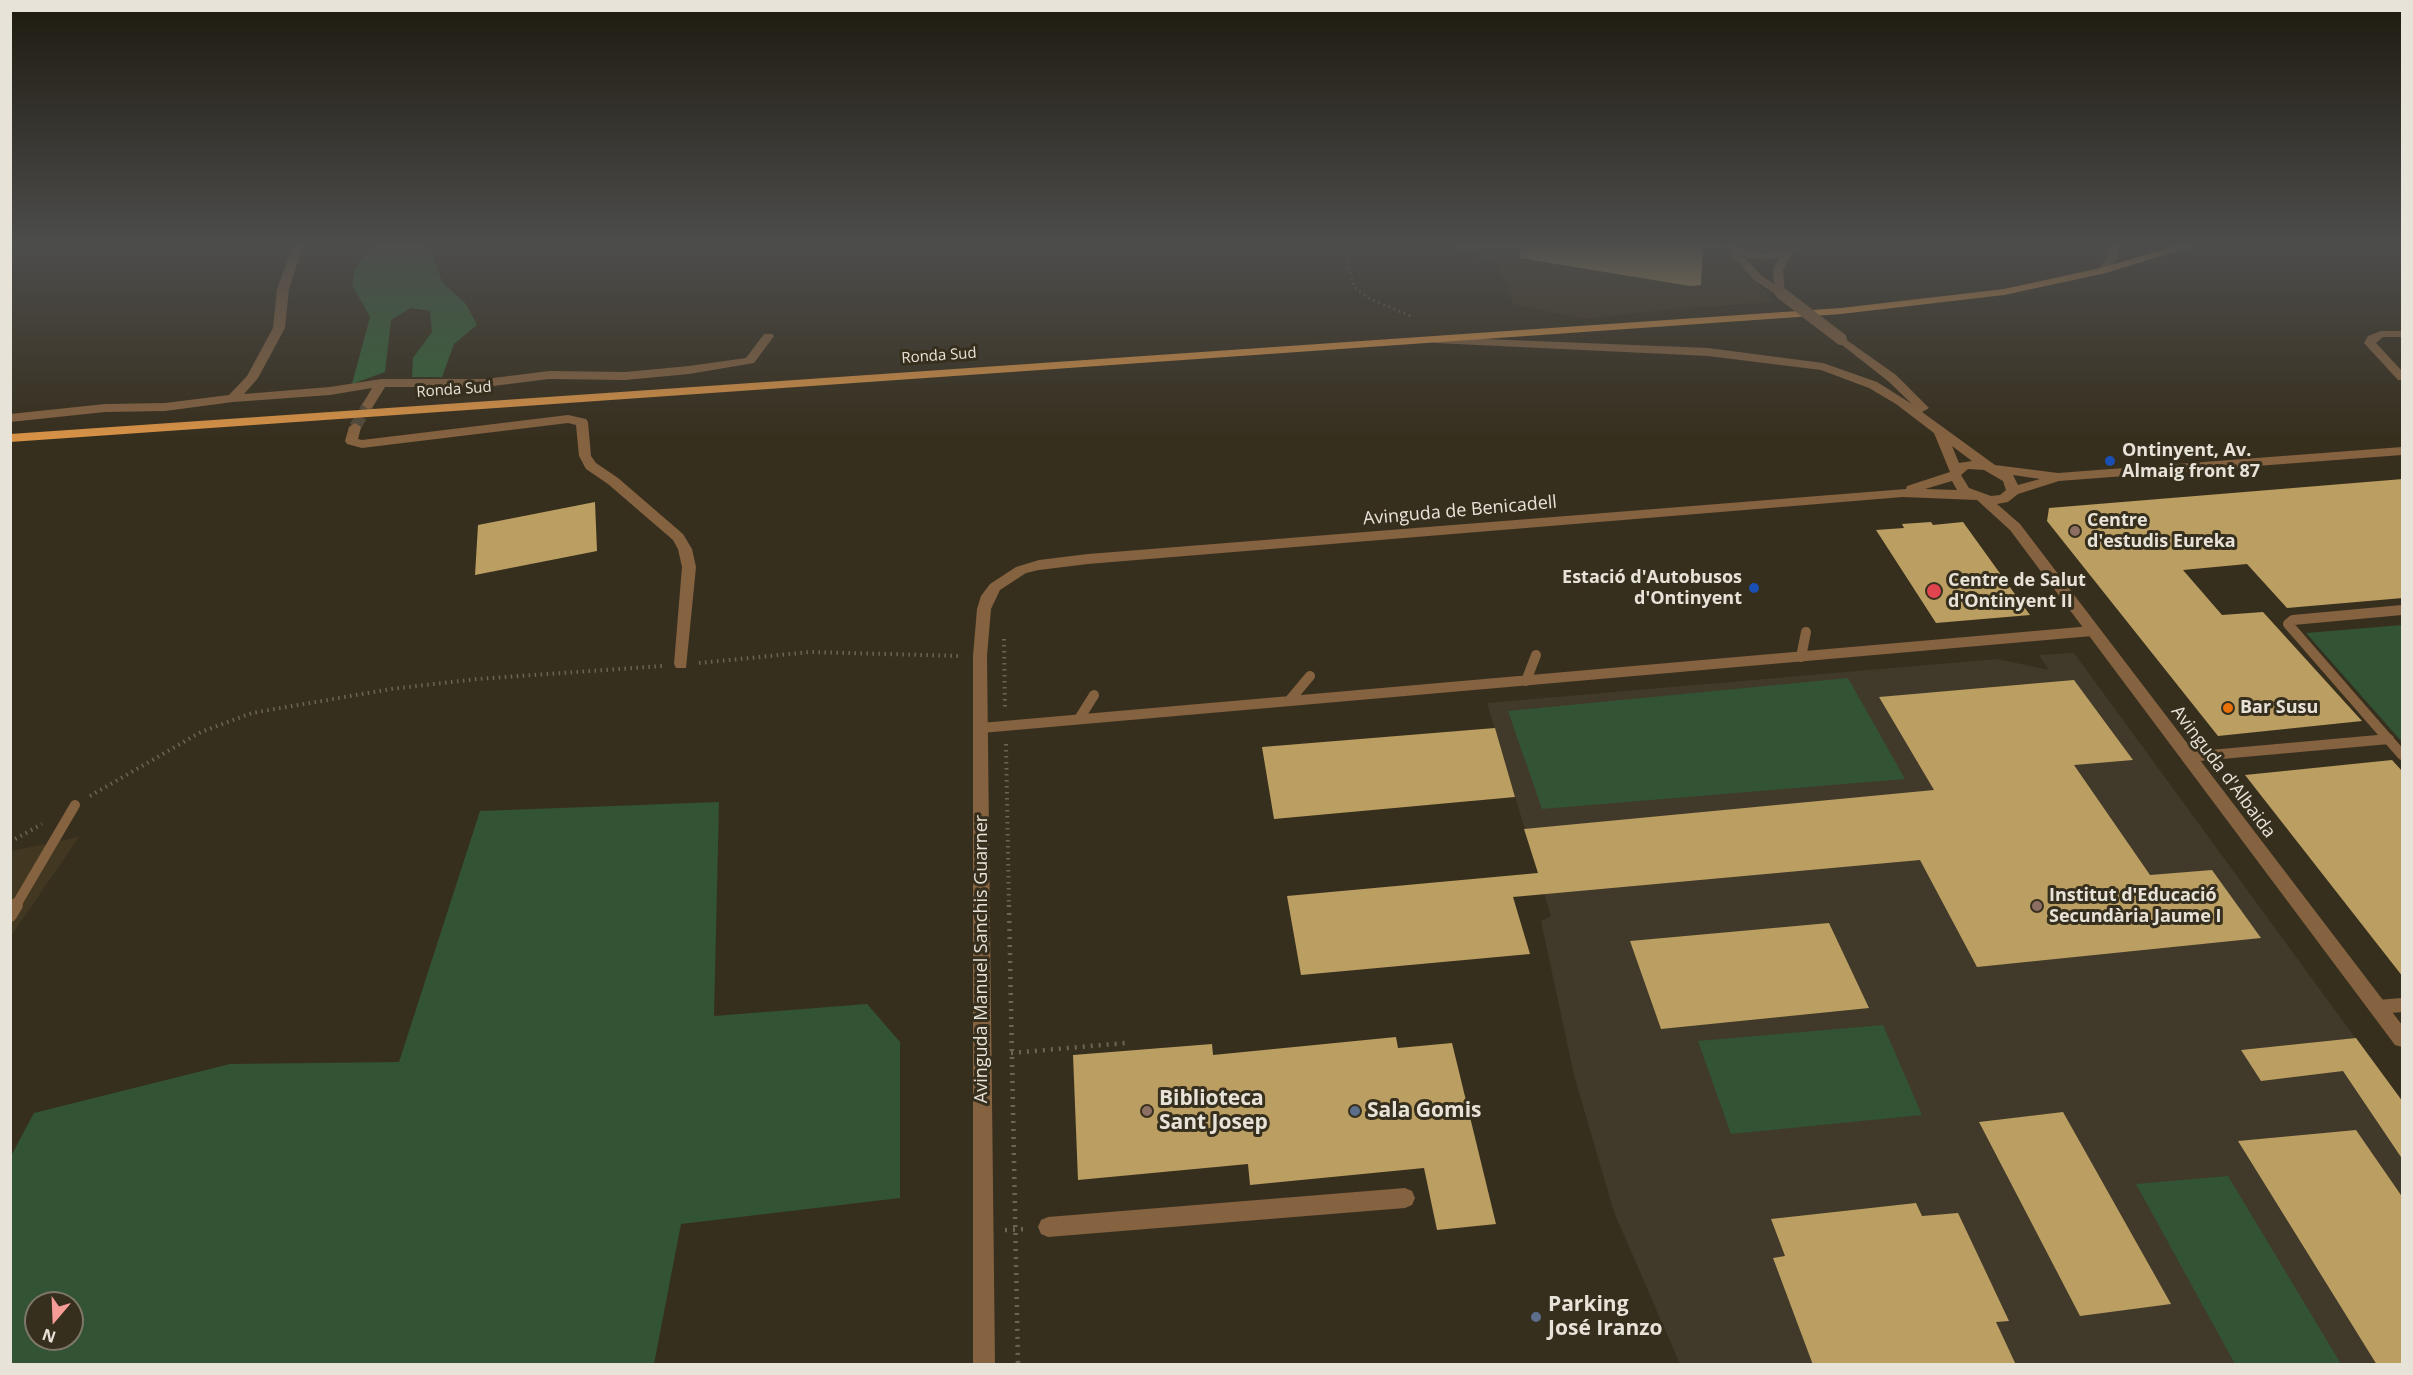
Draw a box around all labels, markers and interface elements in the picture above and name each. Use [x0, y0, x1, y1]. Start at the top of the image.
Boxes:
street label: Ronda Sud [901, 344, 977, 368]
street label: Ronda Sud [416, 378, 492, 402]
place label: Ontinyent, Av. Almaig front 87 [2122, 440, 2260, 482]
marker: Ontinyent, Av. Almaig front 87 [2103, 454, 2117, 468]
street label: Avinguda de Benicadell [1362, 492, 1558, 530]
place label: Centre d'estudis Eureka [2087, 510, 2236, 552]
marker: Centre d'estudis Eureka [2068, 524, 2082, 538]
place label: Estació d'Autobusos d'Ontinyent [1562, 567, 1742, 610]
place label: Centre de Salut d'Ontinyent II [1948, 570, 2086, 612]
marker: Estació d'Autobusos d'Ontinyent [1747, 581, 1761, 595]
marker: Centre de Salut d'Ontinyent II [1925, 582, 1943, 600]
place label: Bar Susu [2240, 697, 2318, 719]
marker: Bar Susu [2221, 701, 2235, 715]
street label: Avinguda d'Albaida [2166, 702, 2280, 842]
street label: Avinguda Manuel Sanchis Guarner [971, 815, 993, 1103]
place label: Institut d'Educació Secundària Jaume I [2049, 885, 2222, 928]
marker: Institut d'Educació Secundària Jaume I [2030, 899, 2044, 913]
place label: Biblioteca Sant Josep [1159, 1086, 1268, 1136]
place label: Sala Gomis [1367, 1098, 1481, 1124]
marker: Biblioteca Sant Josep [1140, 1104, 1154, 1118]
marker: Sala Gomis [1348, 1104, 1362, 1118]
north arrow [24, 1291, 84, 1351]
place label: Parking José Iranzo [1548, 1292, 1662, 1342]
marker: Parking José Iranzo [1529, 1310, 1543, 1324]
text: N [39, 1324, 59, 1349]

